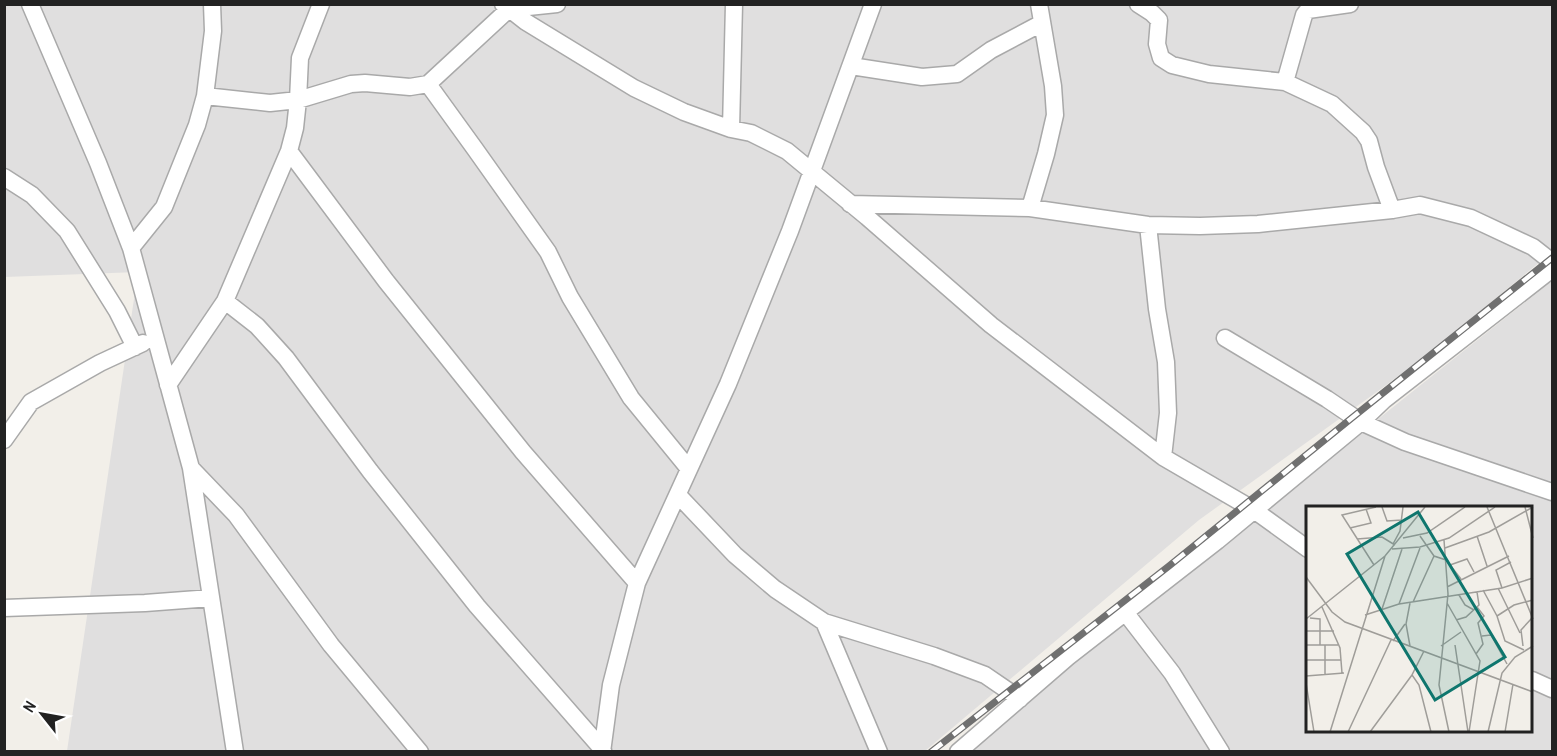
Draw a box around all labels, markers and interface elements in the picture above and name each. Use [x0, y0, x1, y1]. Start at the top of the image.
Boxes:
inset map [1306, 506, 1533, 732]
north arrow [12, 684, 72, 744]
text: N [17, 697, 41, 716]

